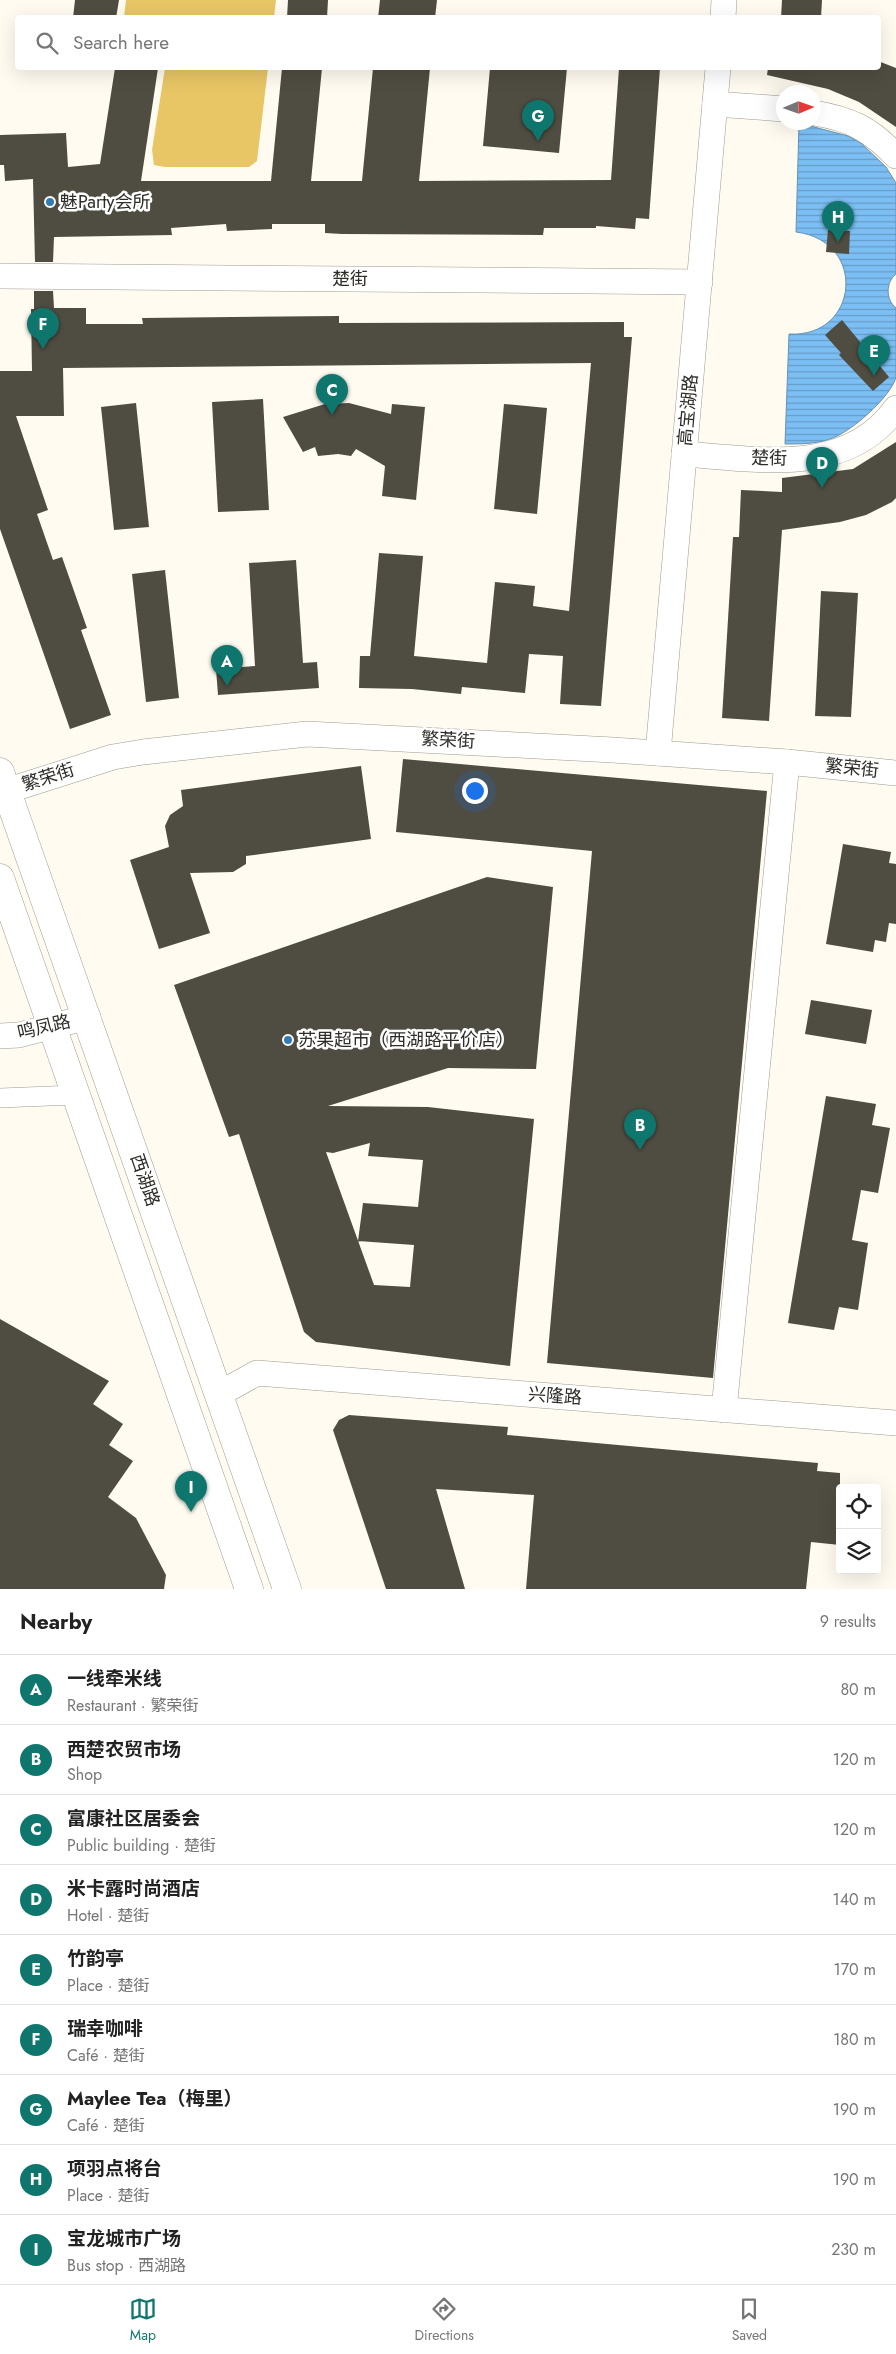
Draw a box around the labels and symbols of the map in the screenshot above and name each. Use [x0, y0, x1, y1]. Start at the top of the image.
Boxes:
north arrow [776, 85, 821, 130]
pin: G [522, 100, 554, 141]
place label: 魅Party会所 [60, 189, 150, 215]
marker: 魅Party会所 [44, 196, 56, 208]
pin: H [822, 201, 854, 242]
street label: 楚街 [332, 266, 368, 292]
pin: F [27, 308, 59, 349]
pin: E [858, 335, 890, 376]
street label: 高宝湖路 [672, 373, 704, 447]
pin: C [316, 374, 348, 415]
street label: 楚街 [751, 445, 787, 471]
pin: D [806, 447, 838, 488]
pin: A [211, 645, 243, 686]
street label: 繁荣街 [420, 726, 476, 754]
street label: 繁荣街 [824, 752, 880, 784]
street label: 繁荣街 [18, 756, 78, 798]
your location [462, 778, 488, 804]
street label: 鸣凤路 [15, 1008, 73, 1046]
place label: 苏果超市（西湖路平价店） [298, 1027, 514, 1053]
marker: 苏果超市（西湖路平价店） [282, 1034, 294, 1046]
pin: B [624, 1109, 656, 1150]
street label: 西湖路 [124, 1150, 166, 1210]
street label: 兴隆路 [527, 1381, 583, 1411]
pin: I [175, 1471, 207, 1512]

